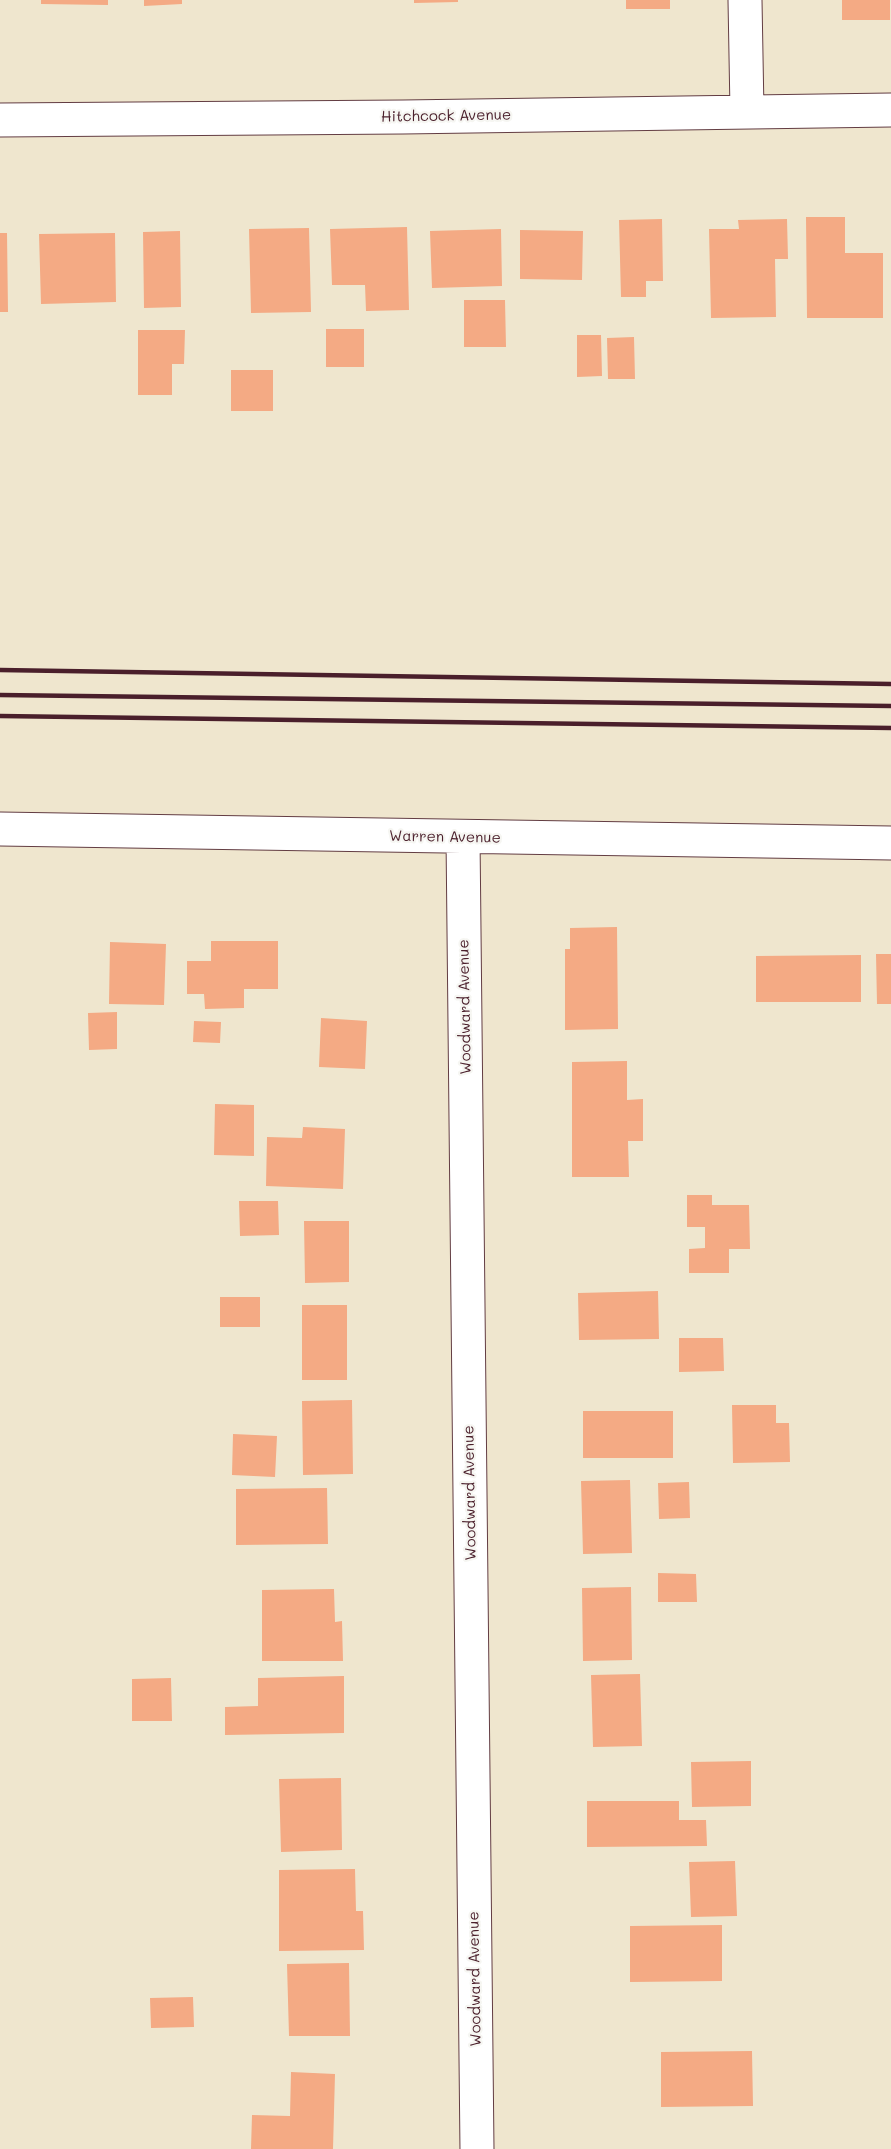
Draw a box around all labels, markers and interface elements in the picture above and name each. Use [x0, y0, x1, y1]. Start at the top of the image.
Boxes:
street label: Hitchcock Avenue [381, 106, 511, 126]
street label: Warren Avenue [389, 827, 501, 847]
street label: Woodward Avenue [455, 939, 475, 1075]
street label: Woodward Avenue [460, 1425, 480, 1561]
street label: Woodward Avenue [465, 1911, 485, 2047]

